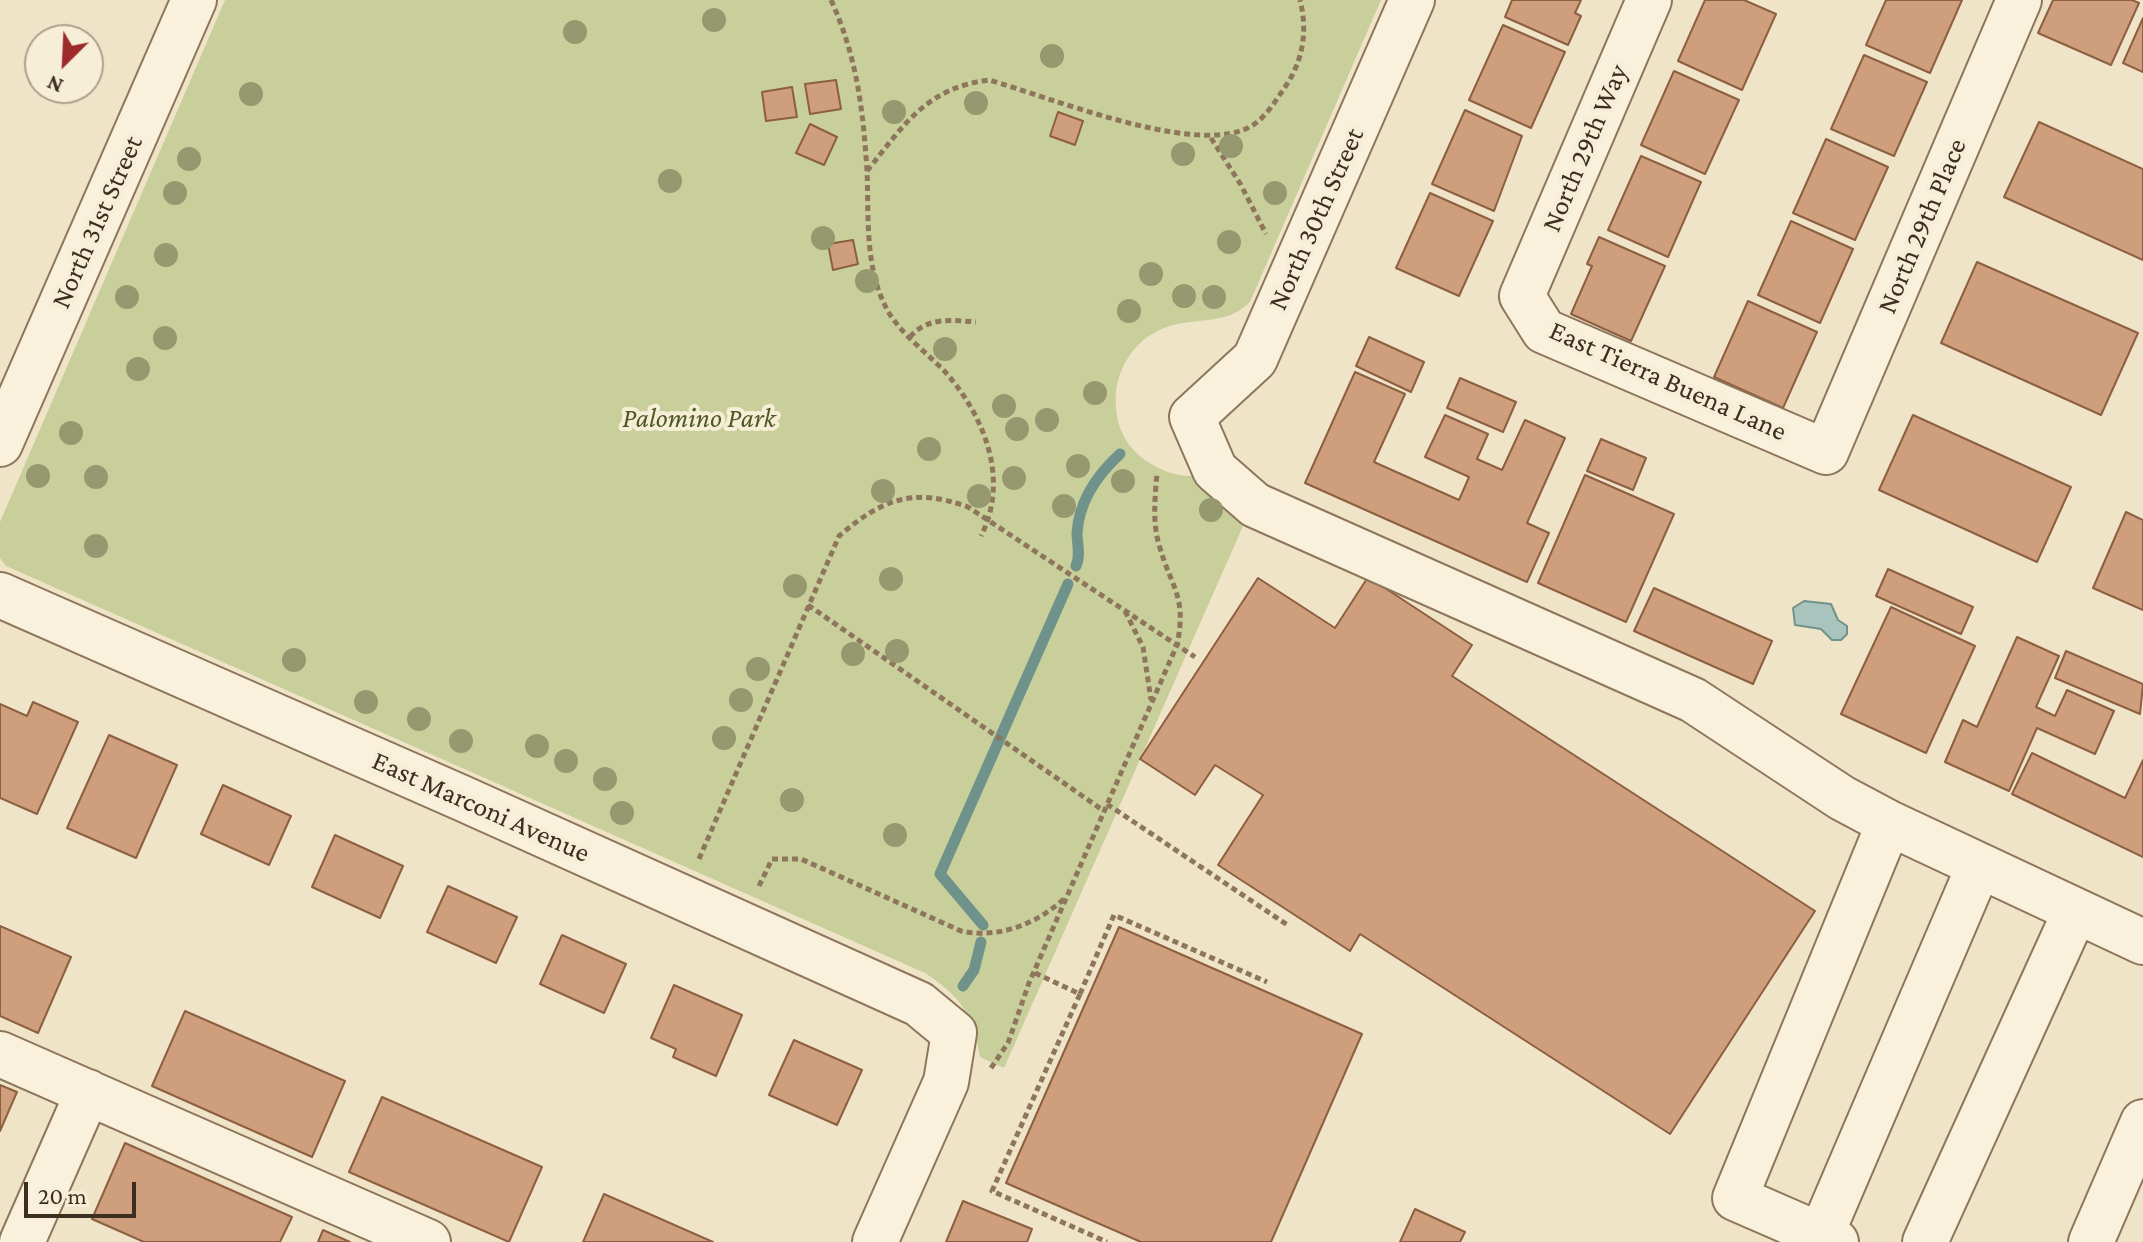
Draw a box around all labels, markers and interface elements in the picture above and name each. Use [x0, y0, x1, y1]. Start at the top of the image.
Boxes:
north arrow [24, 24, 104, 104]
street label: North 29th Way [1535, 59, 1635, 237]
text: N [43, 70, 67, 99]
street label: North 30th Street [1261, 123, 1371, 315]
street label: North 31st Street [44, 131, 150, 313]
street label: North 29th Place [1870, 133, 1974, 319]
street label: East Tierra Buena Lane [1544, 314, 1792, 448]
park label: Palomino Park [622, 401, 776, 435]
street label: East Marconi Avenue [367, 744, 595, 870]
scale bar [28, 1166, 140, 1216]
text: 20 m [38, 1182, 87, 1209]

